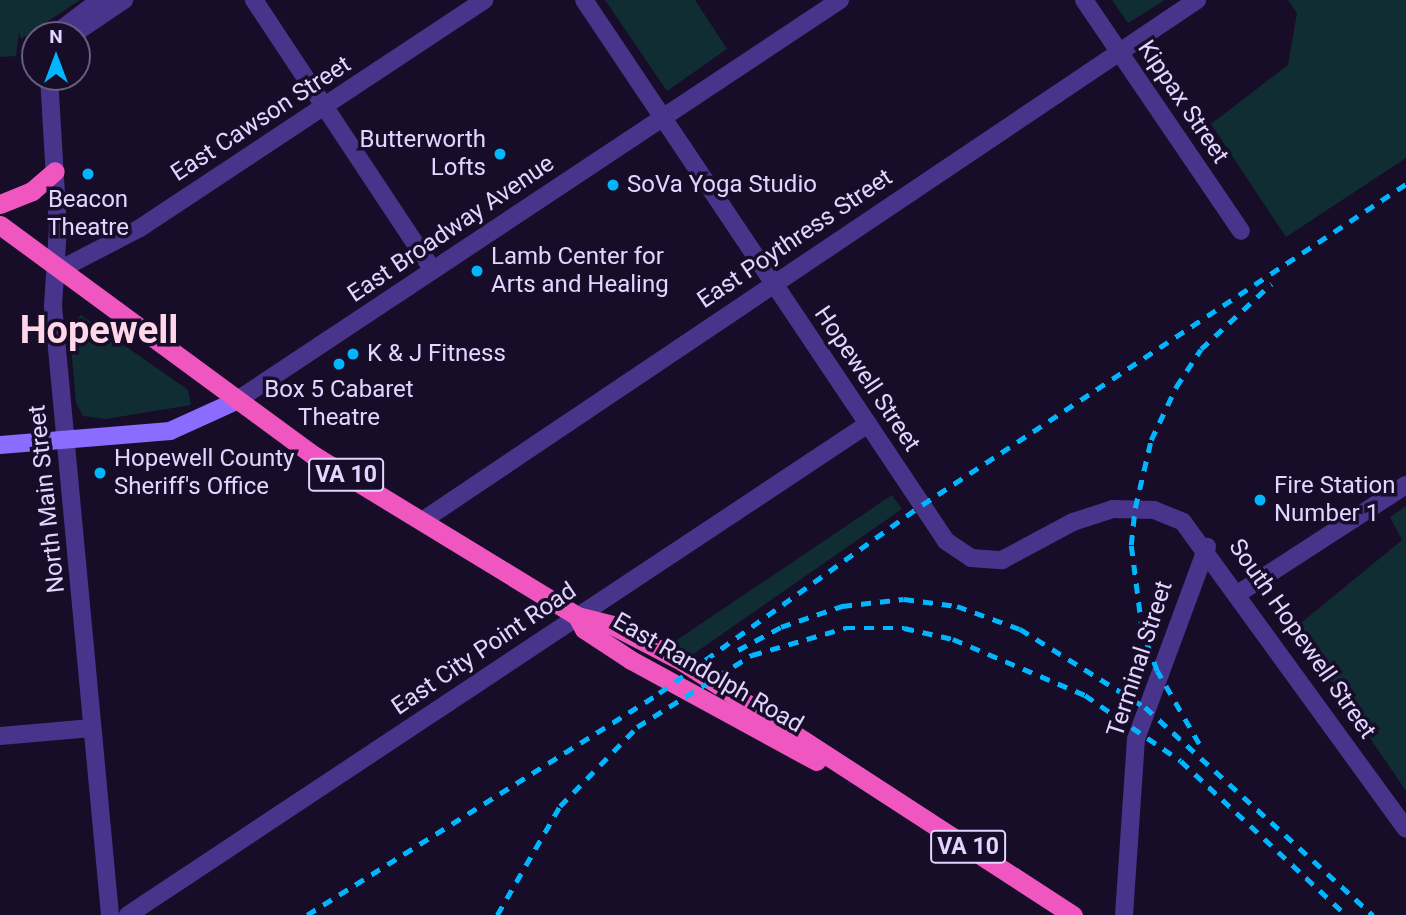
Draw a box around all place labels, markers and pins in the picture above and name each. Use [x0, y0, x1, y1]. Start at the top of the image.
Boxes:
place label: Butterworth Lofts [360, 126, 486, 182]
marker: Butterworth Lofts [492, 146, 508, 162]
marker: Beacon Theatre [80, 166, 96, 182]
place label: SoVa Yoga Studio [627, 171, 817, 199]
marker: SoVa Yoga Studio [605, 177, 621, 193]
place label: Beacon Theatre [47, 186, 129, 242]
place label: Lamb Center for Arts and Healing [491, 243, 669, 299]
marker: Lamb Center for Arts and Healing [469, 263, 485, 279]
place label: K & J Fitness [367, 340, 506, 368]
marker: K & J Fitness [345, 346, 361, 362]
marker: Box 5 Cabaret Theatre [331, 356, 347, 372]
place label: Box 5 Cabaret Theatre [264, 376, 414, 432]
place label: Hopewell County Sheriff's Office [114, 445, 294, 501]
marker: Hopewell County Sheriff's Office [92, 465, 108, 481]
place label: Fire Station Number 1 [1274, 472, 1395, 528]
marker: Fire Station Number 1 [1252, 492, 1268, 508]

